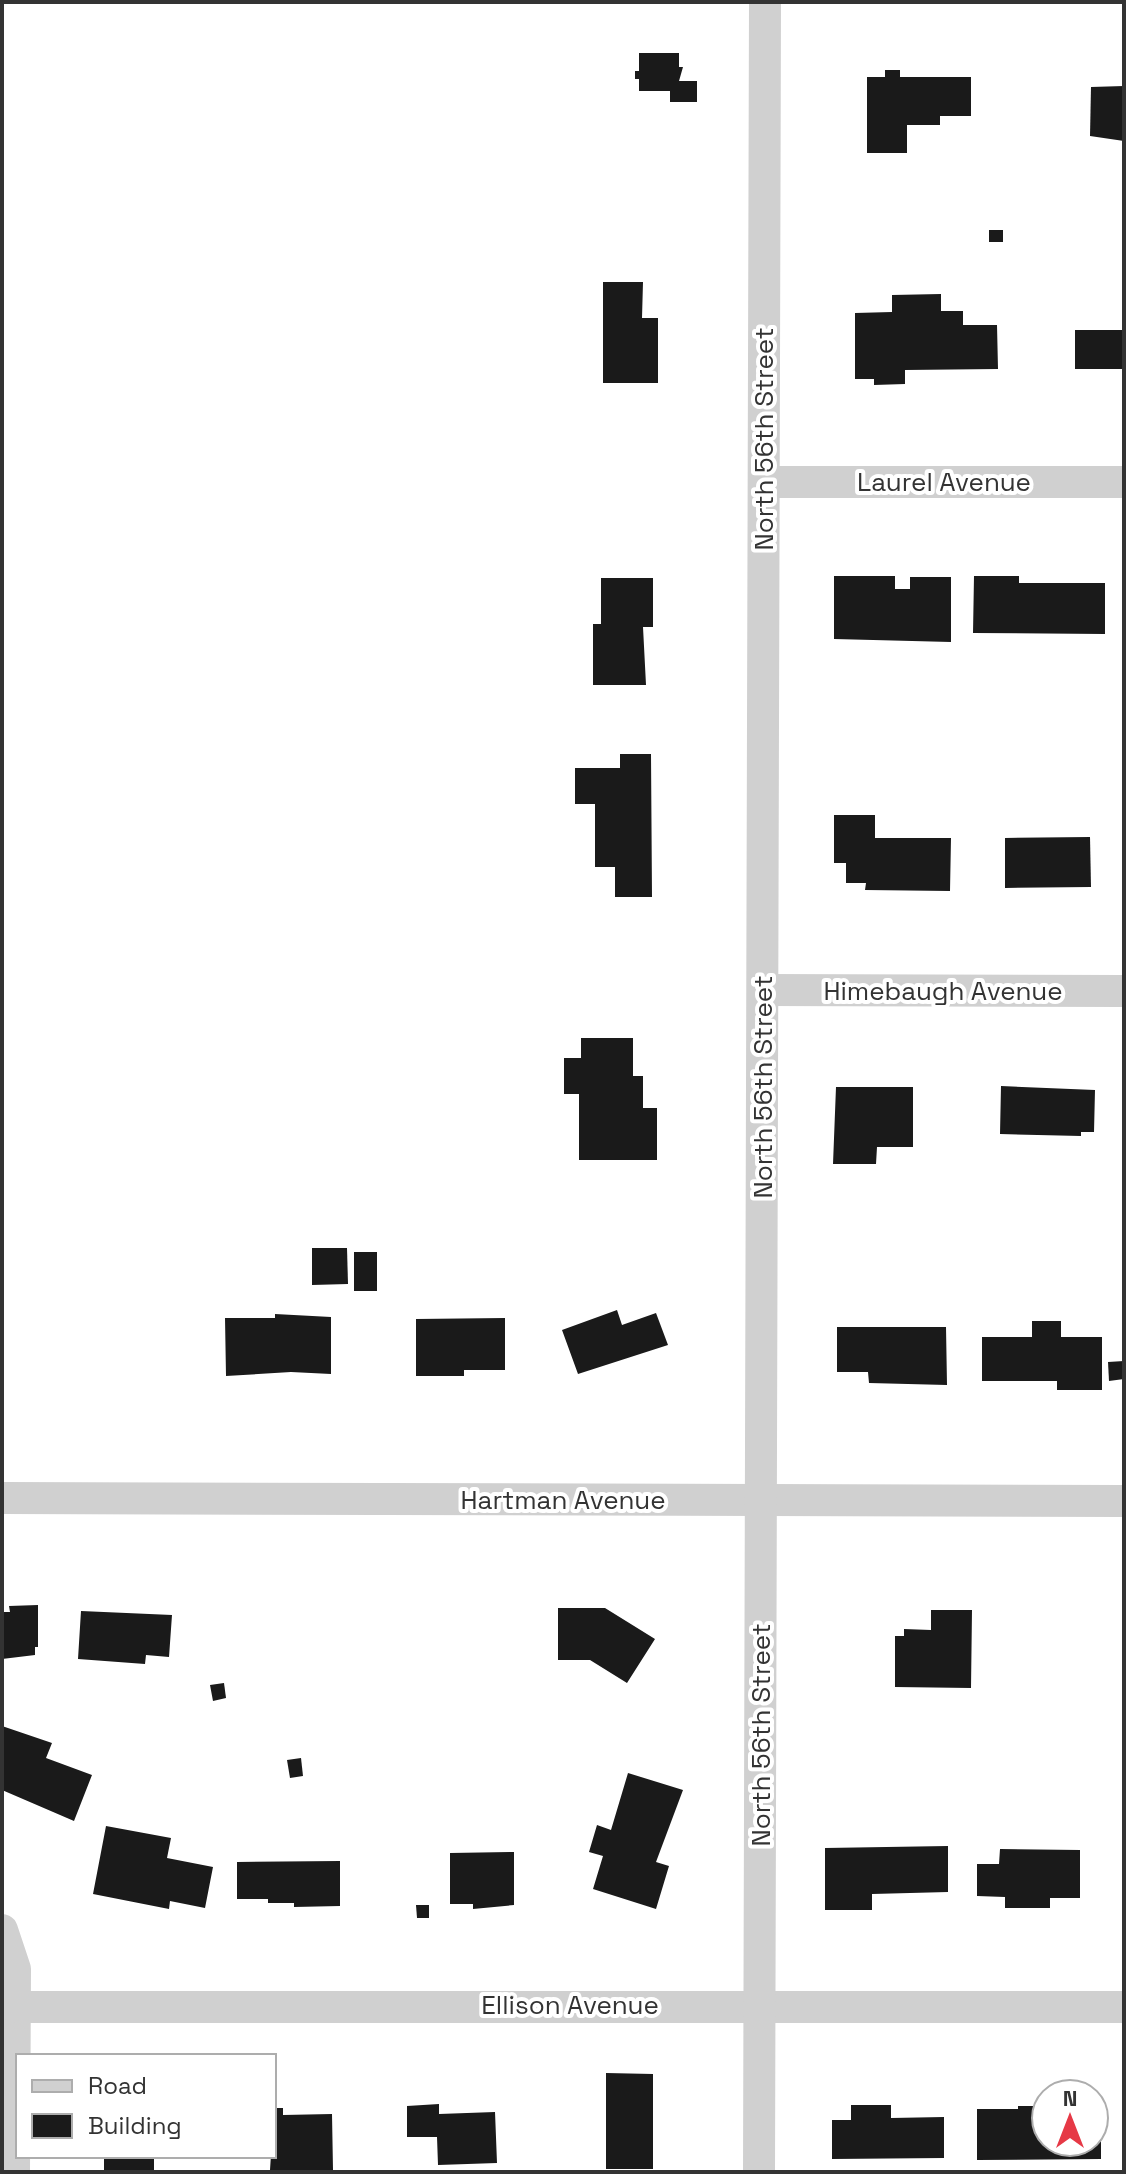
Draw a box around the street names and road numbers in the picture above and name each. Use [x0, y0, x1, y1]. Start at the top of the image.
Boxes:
street label: North 56th Street [747, 327, 781, 551]
street label: Laurel Avenue [857, 465, 1031, 499]
street label: Himebaugh Avenue [823, 974, 1063, 1008]
street label: North 56th Street [746, 975, 780, 1199]
street label: Hartman Avenue [460, 1483, 666, 1517]
street label: North 56th Street [744, 1623, 778, 1847]
street label: Ellison Avenue [481, 1988, 659, 2022]

